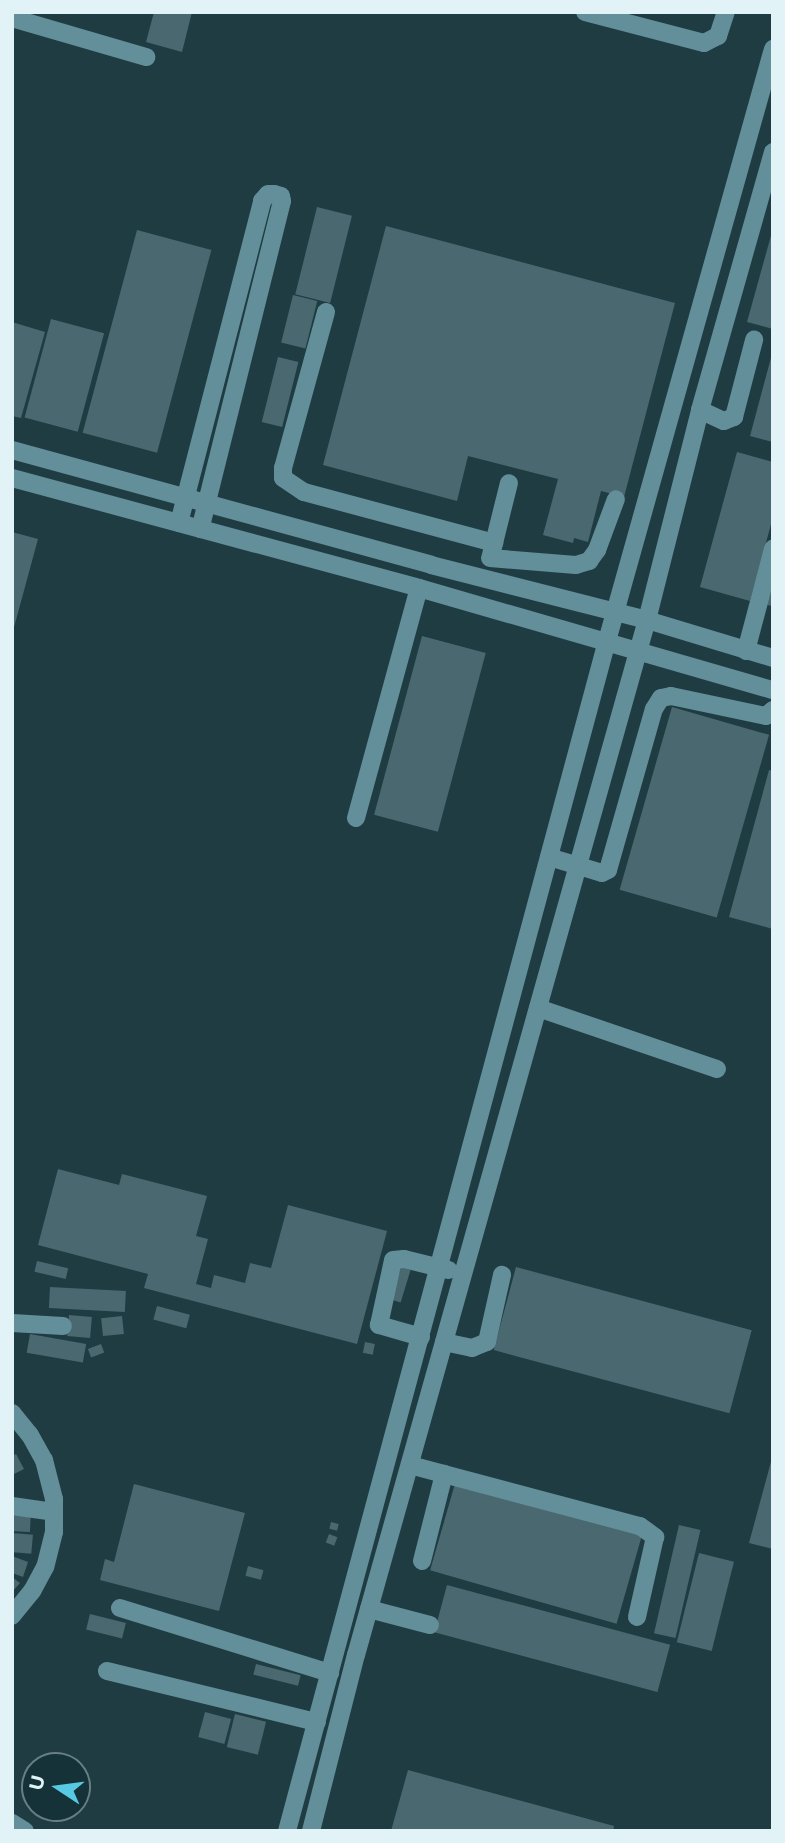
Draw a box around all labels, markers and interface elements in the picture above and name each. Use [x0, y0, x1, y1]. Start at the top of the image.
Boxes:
north arrow [21, 1752, 91, 1822]
text: U [24, 1773, 50, 1793]

